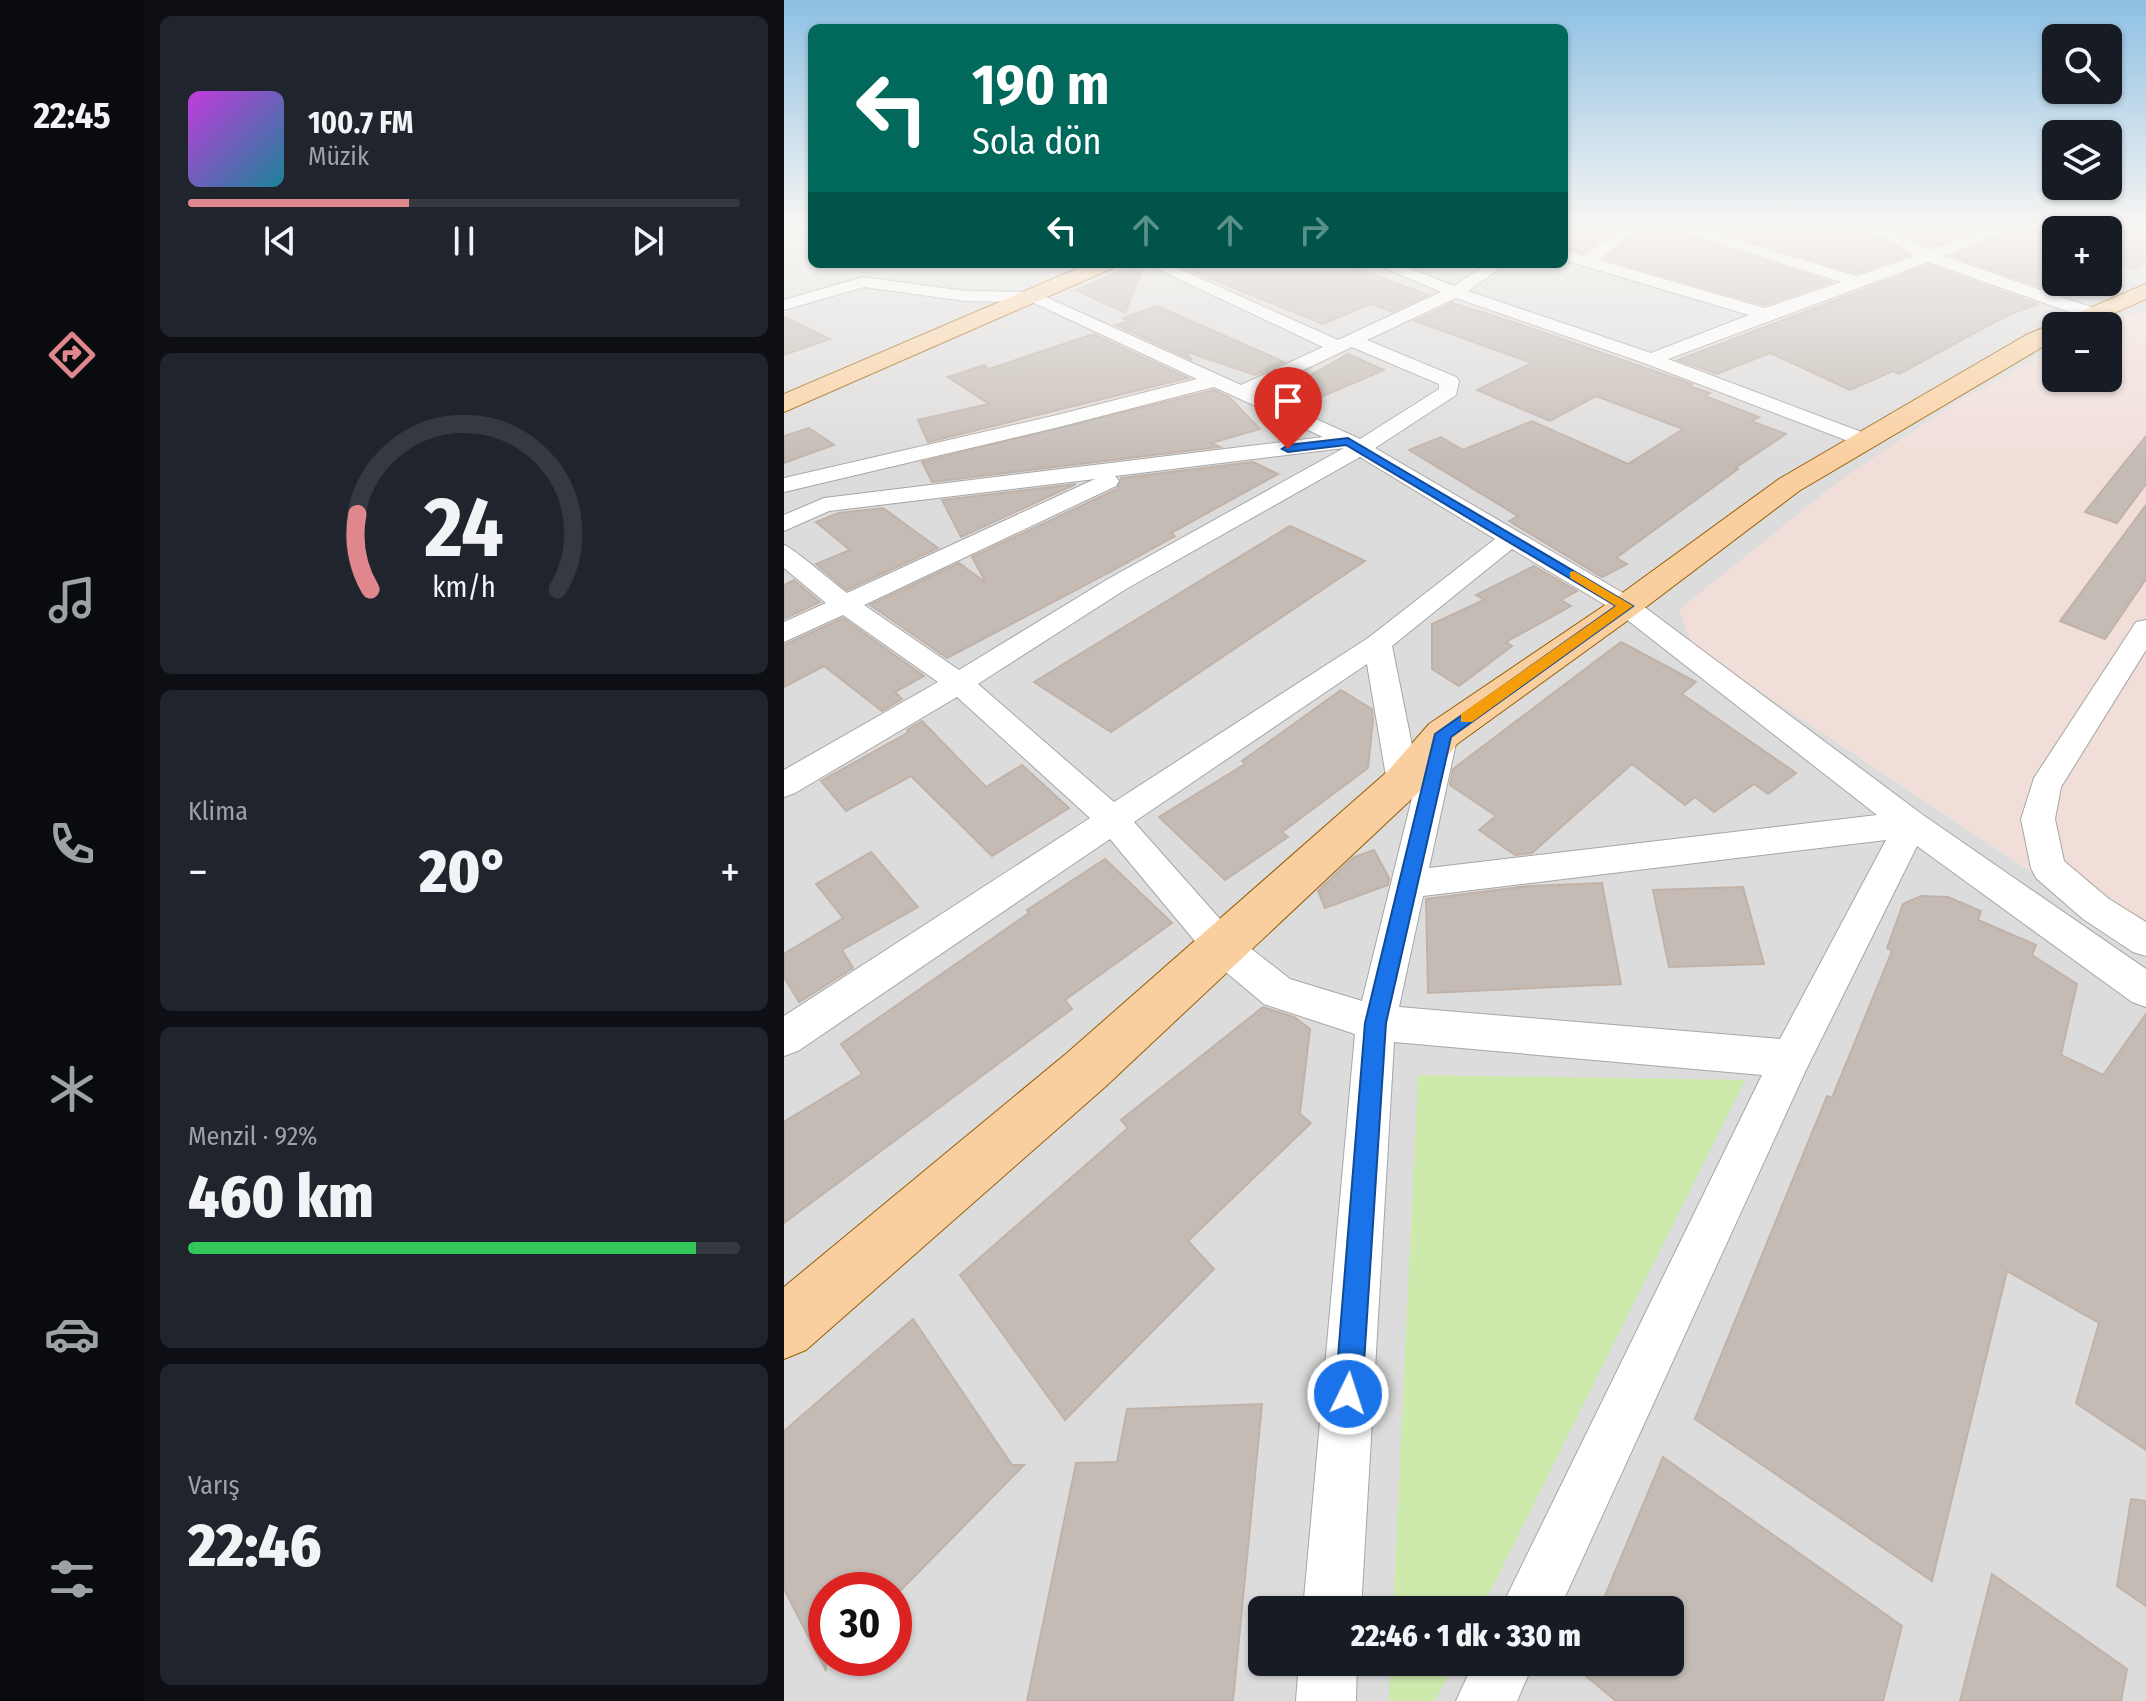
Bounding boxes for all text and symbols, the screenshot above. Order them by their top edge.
map controls [2042,24,2122,392]
button: search [2042,24,2122,104]
text: 190 m [972,52,1110,119]
icon: left [840,56,944,160]
text: 22:45 [33,94,111,138]
text: 100.7 FM [308,105,413,141]
text: Sola dön [972,120,1101,164]
button: layers [2042,120,2122,200]
text: Müzik [308,141,369,172]
icon: left [1040,208,1084,252]
icon: ahead [1124,208,1168,252]
icon: ahead [1208,208,1252,252]
icon: right [1292,208,1336,252]
button: + [2042,216,2122,296]
icon: previous [258,219,302,263]
icon: pause [442,219,486,263]
icon: next [626,219,670,263]
button: − [2042,312,2122,392]
icon: directions [44,327,100,383]
pin [1254,367,1322,449]
icon: arrive [1266,379,1310,423]
text: 24 [423,477,504,577]
text: km/h [432,570,496,605]
icon: music [44,572,100,628]
text: Klima [188,796,248,827]
icon: phone [44,816,100,872]
text: 20° [419,836,509,908]
text: − [188,846,208,899]
text: + [720,846,740,899]
icon: climate [44,1061,100,1117]
text: Menzil · 92% [188,1121,318,1152]
text: 460 km [188,1161,374,1233]
icon: car [44,1306,100,1362]
position arrow [1306,1352,1390,1436]
text: Varış [188,1470,240,1501]
text: 22:46 [188,1510,321,1582]
icon: filters [44,1551,100,1607]
speed limit sign: 30 [808,1572,912,1676]
text: 22:46 · 1 dk · 330 m [1351,1618,1581,1654]

